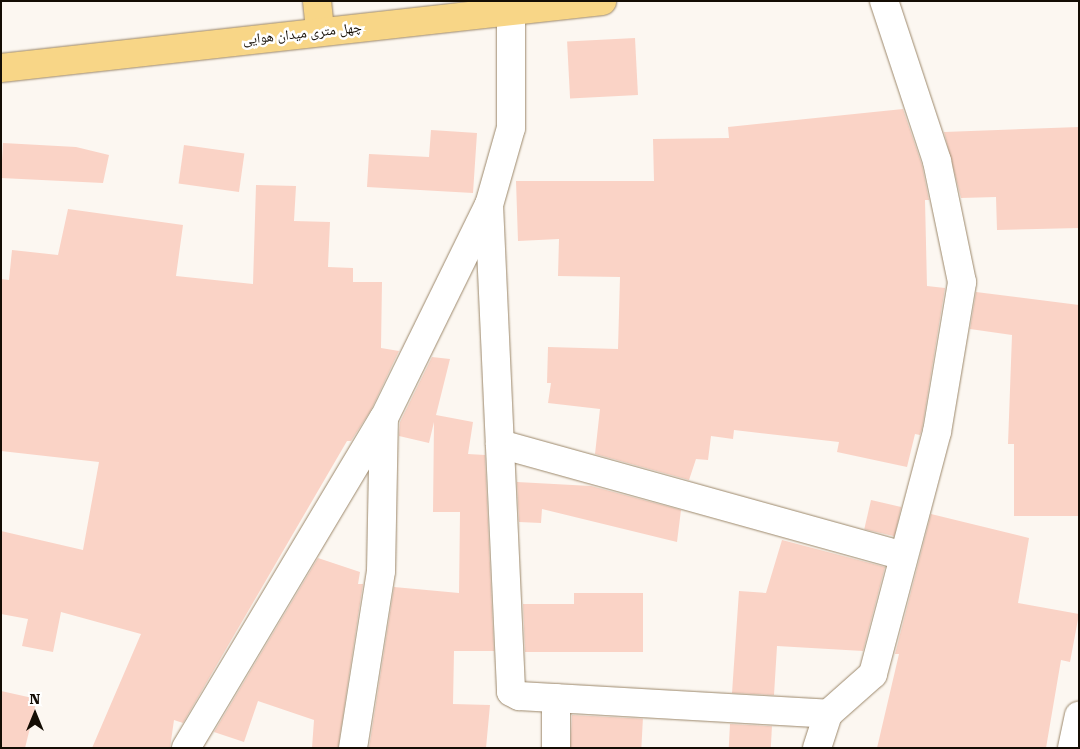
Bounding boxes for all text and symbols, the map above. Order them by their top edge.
street label: چهل متری میدان هوایی [242,18,362,48]
north arrow [10,689,60,739]
text: N [30,691,40,707]

